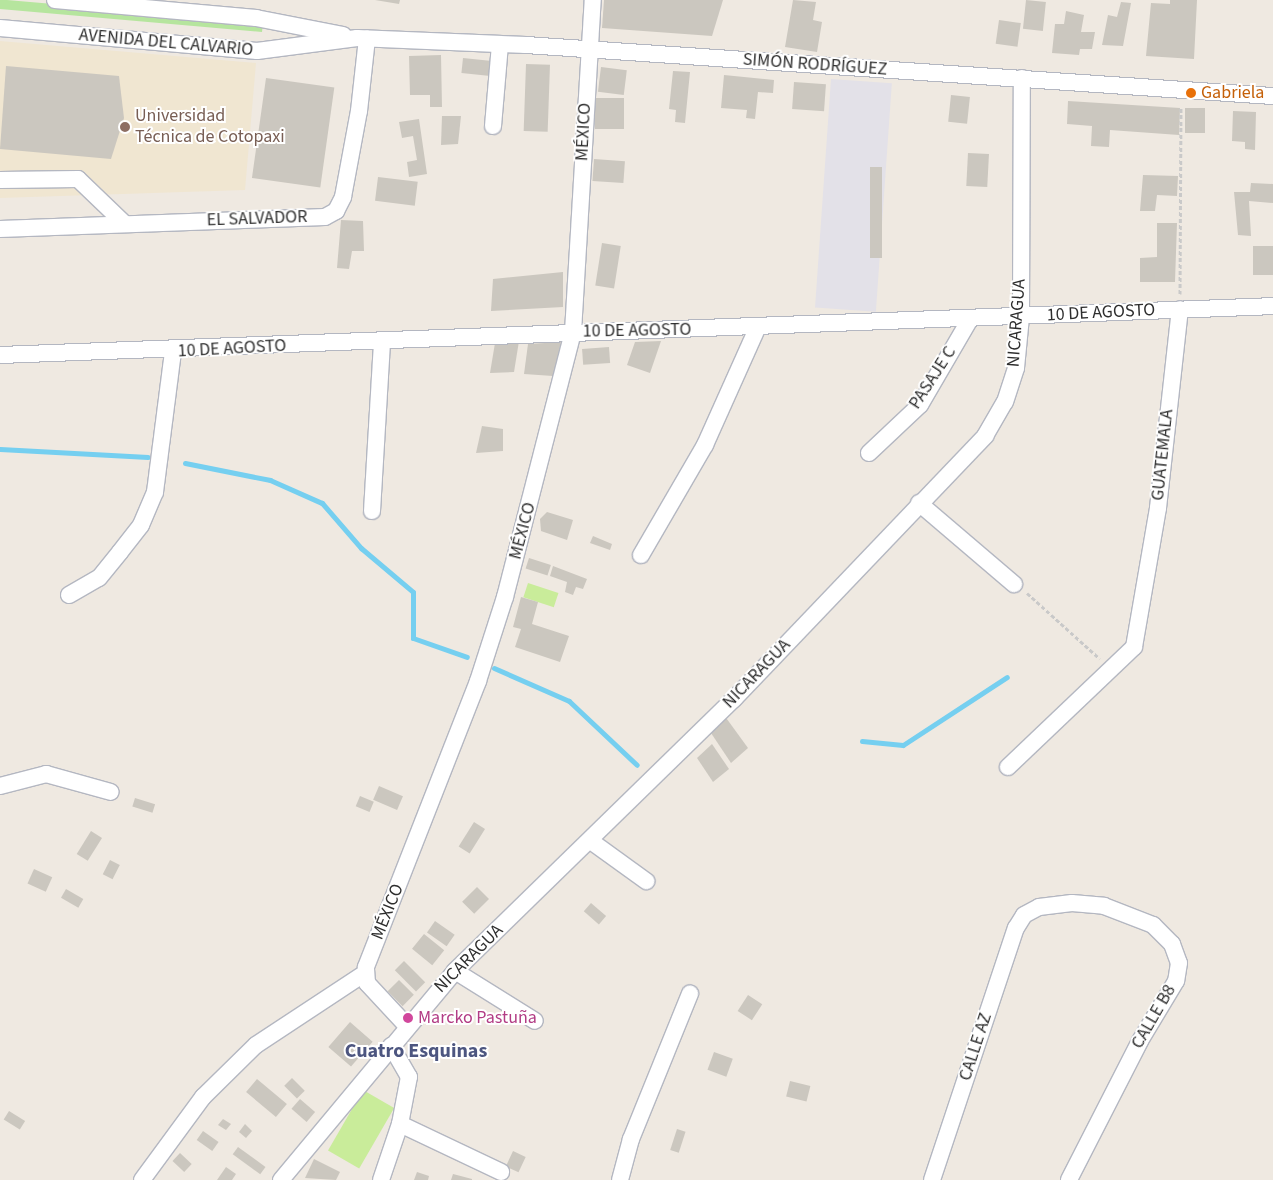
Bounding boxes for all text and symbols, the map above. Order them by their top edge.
street label: AVENIDA DEL CALVARIO [78,25,254,61]
street label: SIMÓN RODRÍGUEZ [742,49,888,81]
place label: Gabriela [1201,82,1264,104]
marker: Gabriela [1185,87,1197,99]
street label: MÉXICO [572,102,596,162]
place label: Universidad Técnica de Cotopaxi [135,106,285,148]
marker: Universidad Técnica de Cotopaxi [119,121,131,133]
street label: EL SALVADOR [206,206,308,232]
street label: NICARAGUA [1003,278,1031,368]
street label: 10 DE AGOSTO [1046,299,1156,327]
street label: 10 DE AGOSTO [582,319,692,343]
street label: 10 DE AGOSTO [177,335,287,363]
street label: PASAJE C [905,343,961,413]
street label: GUATEMALA [1147,408,1179,502]
street label: MÉXICO [505,500,541,562]
street label: NICARAGUA [719,635,795,713]
street label: MÉXICO [367,881,409,943]
street label: NICARAGUA [430,920,508,998]
street label: CALLE B8 [1127,981,1181,1053]
place label: Marcko Pastuña [418,1007,537,1029]
street label: CALLE AZ [955,1010,997,1084]
marker: Marcko Pastuña [402,1012,414,1024]
district label: Cuatro Esquinas [345,1039,487,1063]

